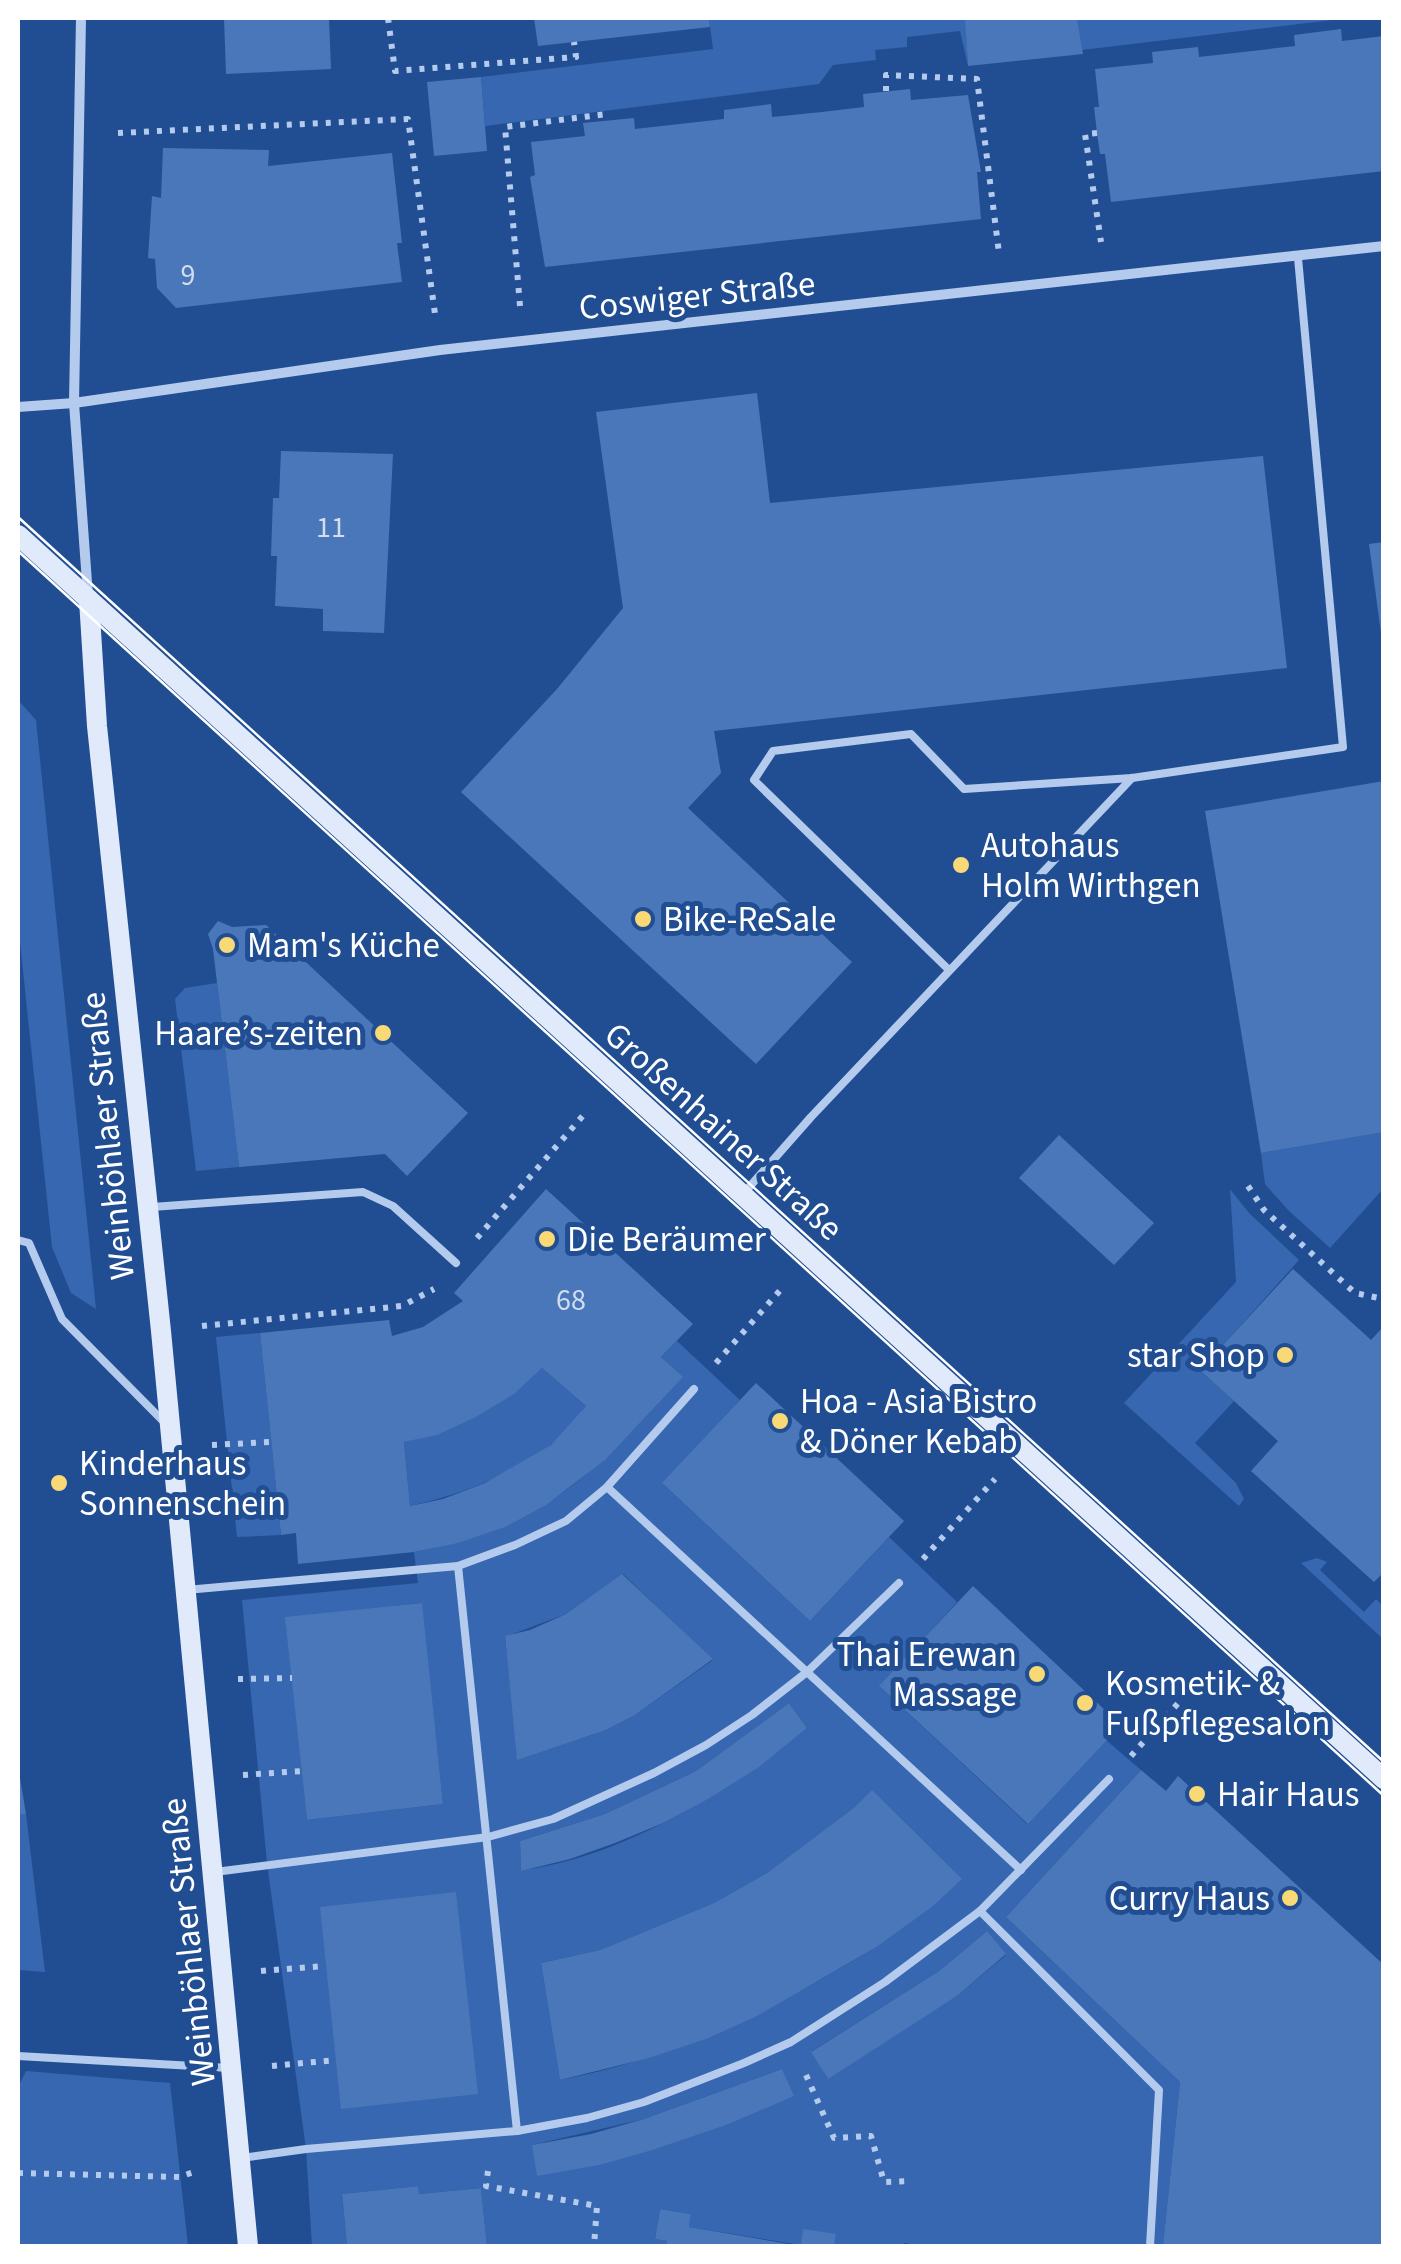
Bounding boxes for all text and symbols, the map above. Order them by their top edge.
house number: 9 [181,254,195,297]
street label: Coswiger Straße [577,259,818,333]
house number: 11 [316,506,346,549]
place label: Autohaus Holm Wirthgen [981,821,1201,911]
marker: Autohaus Holm Wirthgen [950,854,972,876]
place label: Bike-ReSale [663,895,836,945]
marker: Bike-ReSale [632,908,654,930]
place label: Mam's Küche [247,921,440,971]
marker: Mam's Küche [216,934,238,956]
street label: Weinböhlaer Straße [68,989,148,1282]
place label: Haare’s-zeiten [154,1009,363,1059]
street label: Großenhainer Straße [593,1011,854,1253]
marker: Haare’s-zeiten [372,1022,394,1044]
place label: Die Beräumer [567,1215,767,1265]
marker: Die Beräumer [536,1228,558,1250]
house number: 68 [556,1279,586,1322]
place label: star Shop [1127,1331,1265,1381]
marker: star Shop [1274,1344,1296,1366]
place label: Hoa - Asia Bistro & Döner Kebab [800,1377,1037,1467]
marker: Hoa - Asia Bistro & Döner Kebab [769,1410,791,1432]
place label: Kinderhaus Sonnenschein [79,1439,286,1529]
marker: Kinderhaus Sonnenschein [48,1472,70,1494]
place label: Thai Erewan Massage [837,1630,1017,1720]
place label: Kosmetik- & Fußpflegesalon [1105,1659,1330,1749]
marker: Thai Erewan Massage [1026,1663,1048,1685]
marker: Kosmetik- & Fußpflegesalon [1074,1692,1096,1714]
place label: Hair Haus [1217,1770,1359,1820]
marker: Hair Haus [1186,1783,1208,1805]
street label: Weinböhlaer Straße [149,1795,229,2088]
place label: Curry Haus [1109,1874,1270,1924]
marker: Curry Haus [1279,1887,1301,1909]

